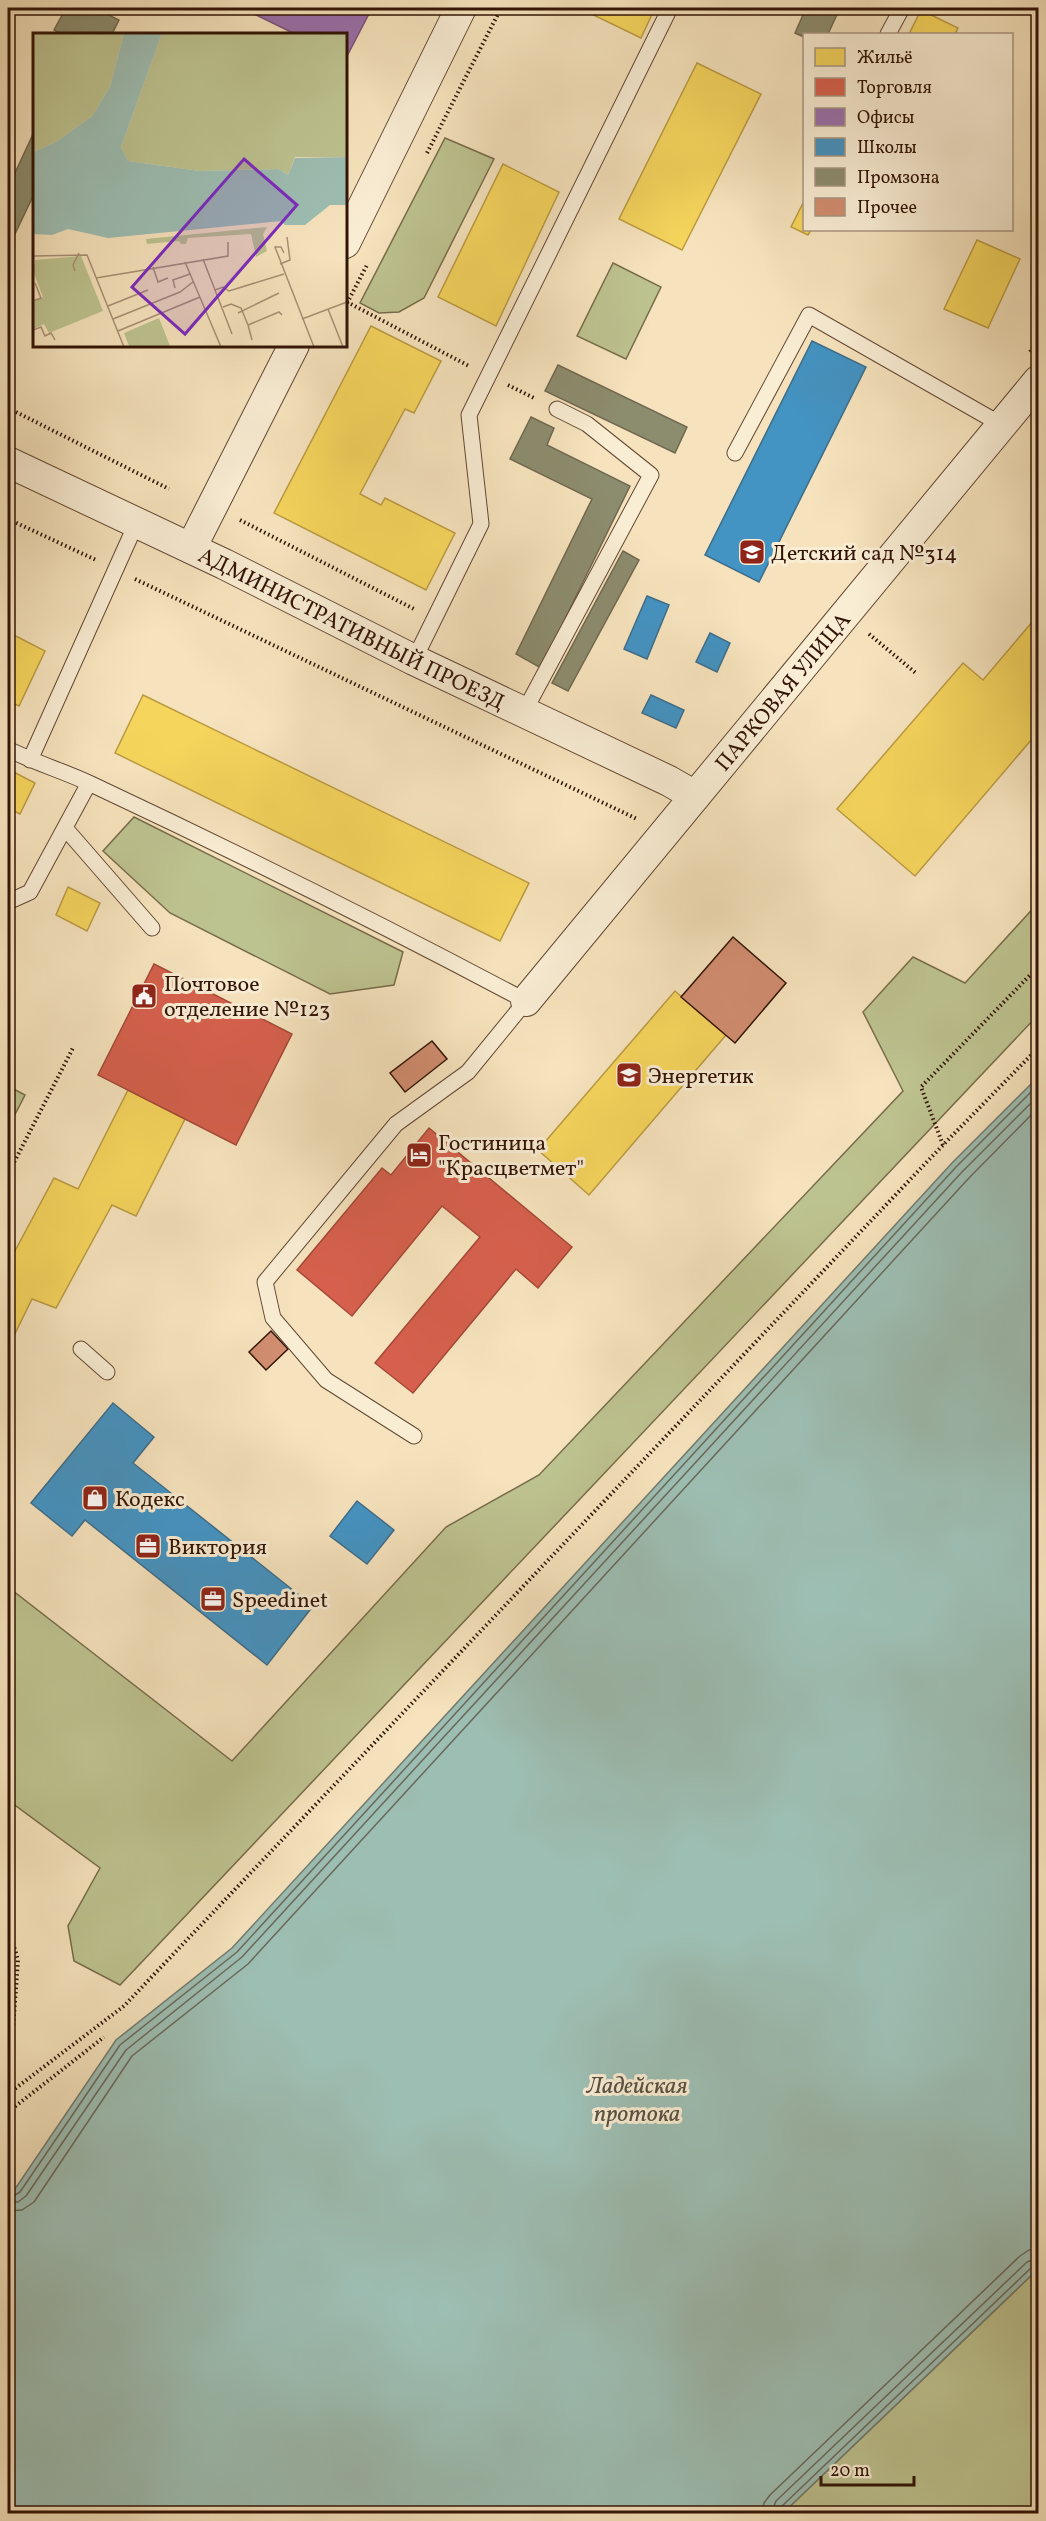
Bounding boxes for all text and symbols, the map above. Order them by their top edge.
inset map [33,33,346,346]
legend [803,33,1013,231]
text: Жильё [857,46,913,71]
text: Торговля [857,76,932,101]
text: Офисы [857,106,915,131]
text: Школы [857,136,917,161]
text: Промзона [857,166,940,191]
text: Прочее [857,196,917,221]
school or university icon: Детский сад №314 [737,537,767,567]
place label: Детский сад №314 [771,539,957,570]
street label: АДМИНИСТРАТИВНЫЙ ПРОЕЗД [192,541,510,719]
street label: ПАРКОВАЯ УЛИЦА [709,606,859,779]
place label: Почтовое отделение №123 [164,970,330,1026]
public building icon: Почтовое отделение №123 [129,981,159,1011]
school or university icon: Энергетик [614,1060,644,1090]
place label: Энергетик [648,1062,754,1093]
place label: Гостиница "Красцветмет" [438,1129,584,1185]
hotel icon: Гостиница "Красцветмет" [404,1140,434,1170]
shop icon: Кодекс [80,1483,110,1513]
place label: Кодекс [115,1485,185,1516]
office icon: Виктория [133,1531,163,1561]
place label: Виктория [168,1533,267,1564]
office icon: Speedinet [198,1584,228,1614]
place label: Speedinet [232,1586,328,1617]
water label: Ладейская протока [586,2070,687,2132]
scale bar [821,2449,914,2487]
text: 20 m [830,2459,870,2484]

